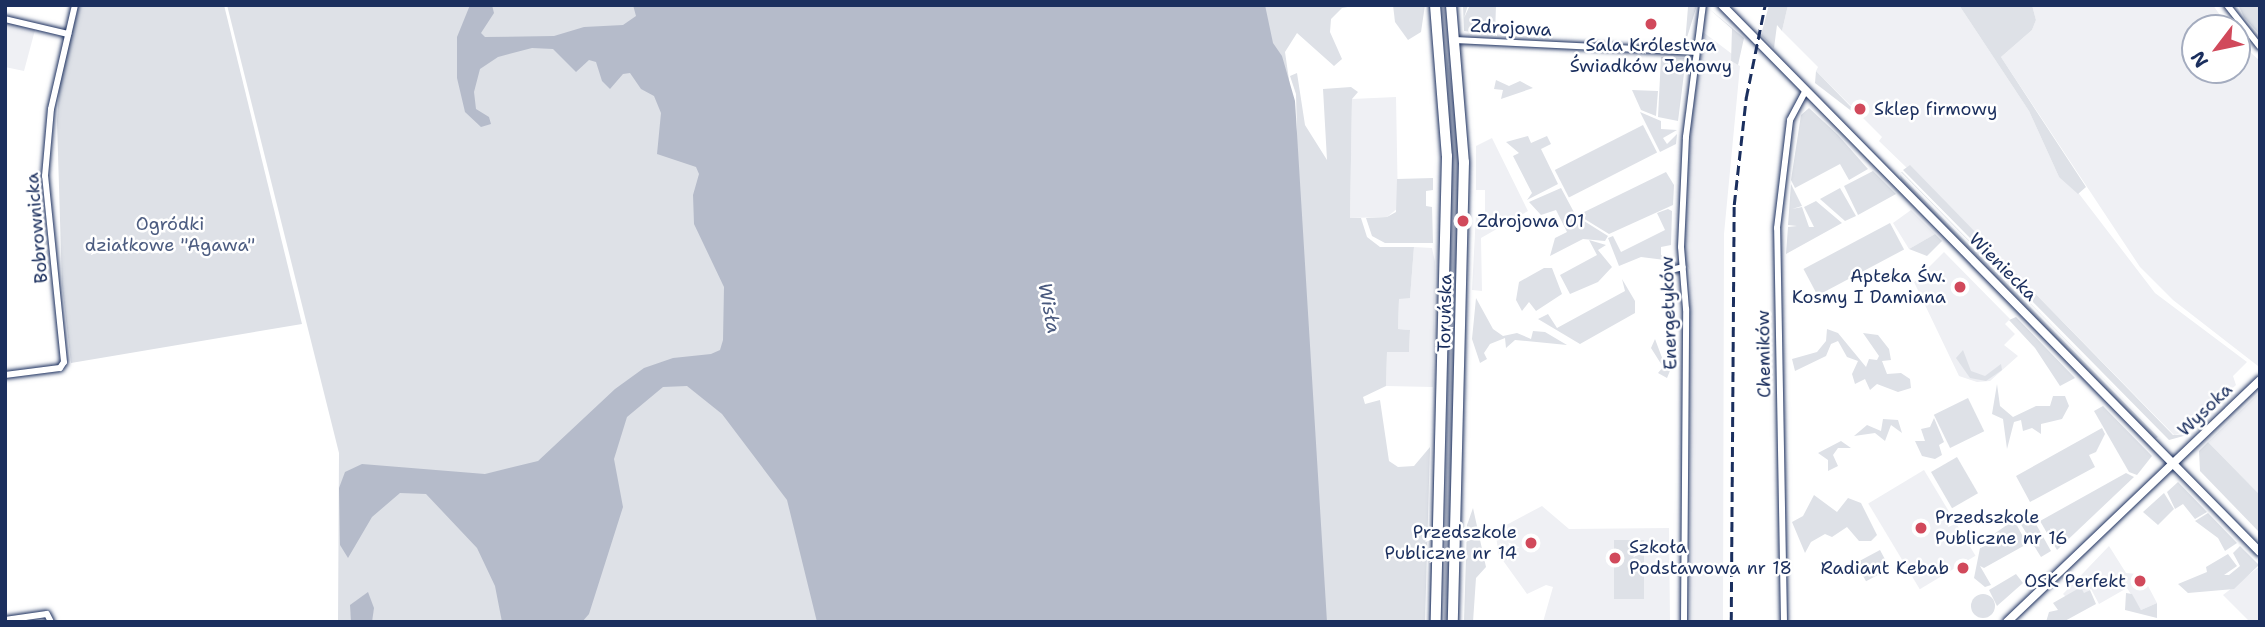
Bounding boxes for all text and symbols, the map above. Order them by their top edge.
north arrow [2181,14,2251,84]
street label: Zdrojowa [1470,15,1552,41]
marker: Sala Królestwa Świadków Jehowy [1643,16,1659,32]
place label: Sala Królestwa Świadków Jehowy [1570,35,1732,78]
text: N [2185,46,2214,72]
place label: Sklep firmowy [1874,98,1997,120]
marker: Sklep firmowy [1852,101,1868,117]
street label: Bobrownicka [21,172,53,284]
place label: Zdrojowa 01 [1477,210,1584,232]
marker: Zdrojowa 01 [1455,213,1471,229]
park label: Ogródki działkowe "Agawa" [85,214,255,256]
street label: Wieniecka [1964,228,2042,306]
street label: Energetyków [1656,256,1682,370]
place label: Apteka Św. Kosmy I Damiana [1792,266,1946,308]
street label: Toruńska [1434,274,1456,352]
marker: Apteka Św. Kosmy I Damiana [1952,279,1968,295]
water label: Wisła [1033,281,1065,335]
street label: Chemików [1752,310,1776,398]
street label: Wysoka [2173,379,2237,441]
place label: Przedszkole Publiczne nr 16 [1935,507,2068,550]
marker: Przedszkole Publiczne nr 16 [1913,520,1929,536]
place label: Przedszkole Publiczne nr 14 [1385,522,1517,564]
marker: Przedszkole Publiczne nr 14 [1523,535,1539,551]
place label: Szkoła Podstawowa nr 18 [1629,537,1792,580]
marker: Szkoła Podstawowa nr 18 [1607,550,1623,566]
place label: Radiant Kebab [1820,557,1949,579]
marker: Radiant Kebab [1955,560,1971,576]
place label: OSK Perfekt [2024,570,2126,592]
marker: OSK Perfekt [2132,573,2148,589]

